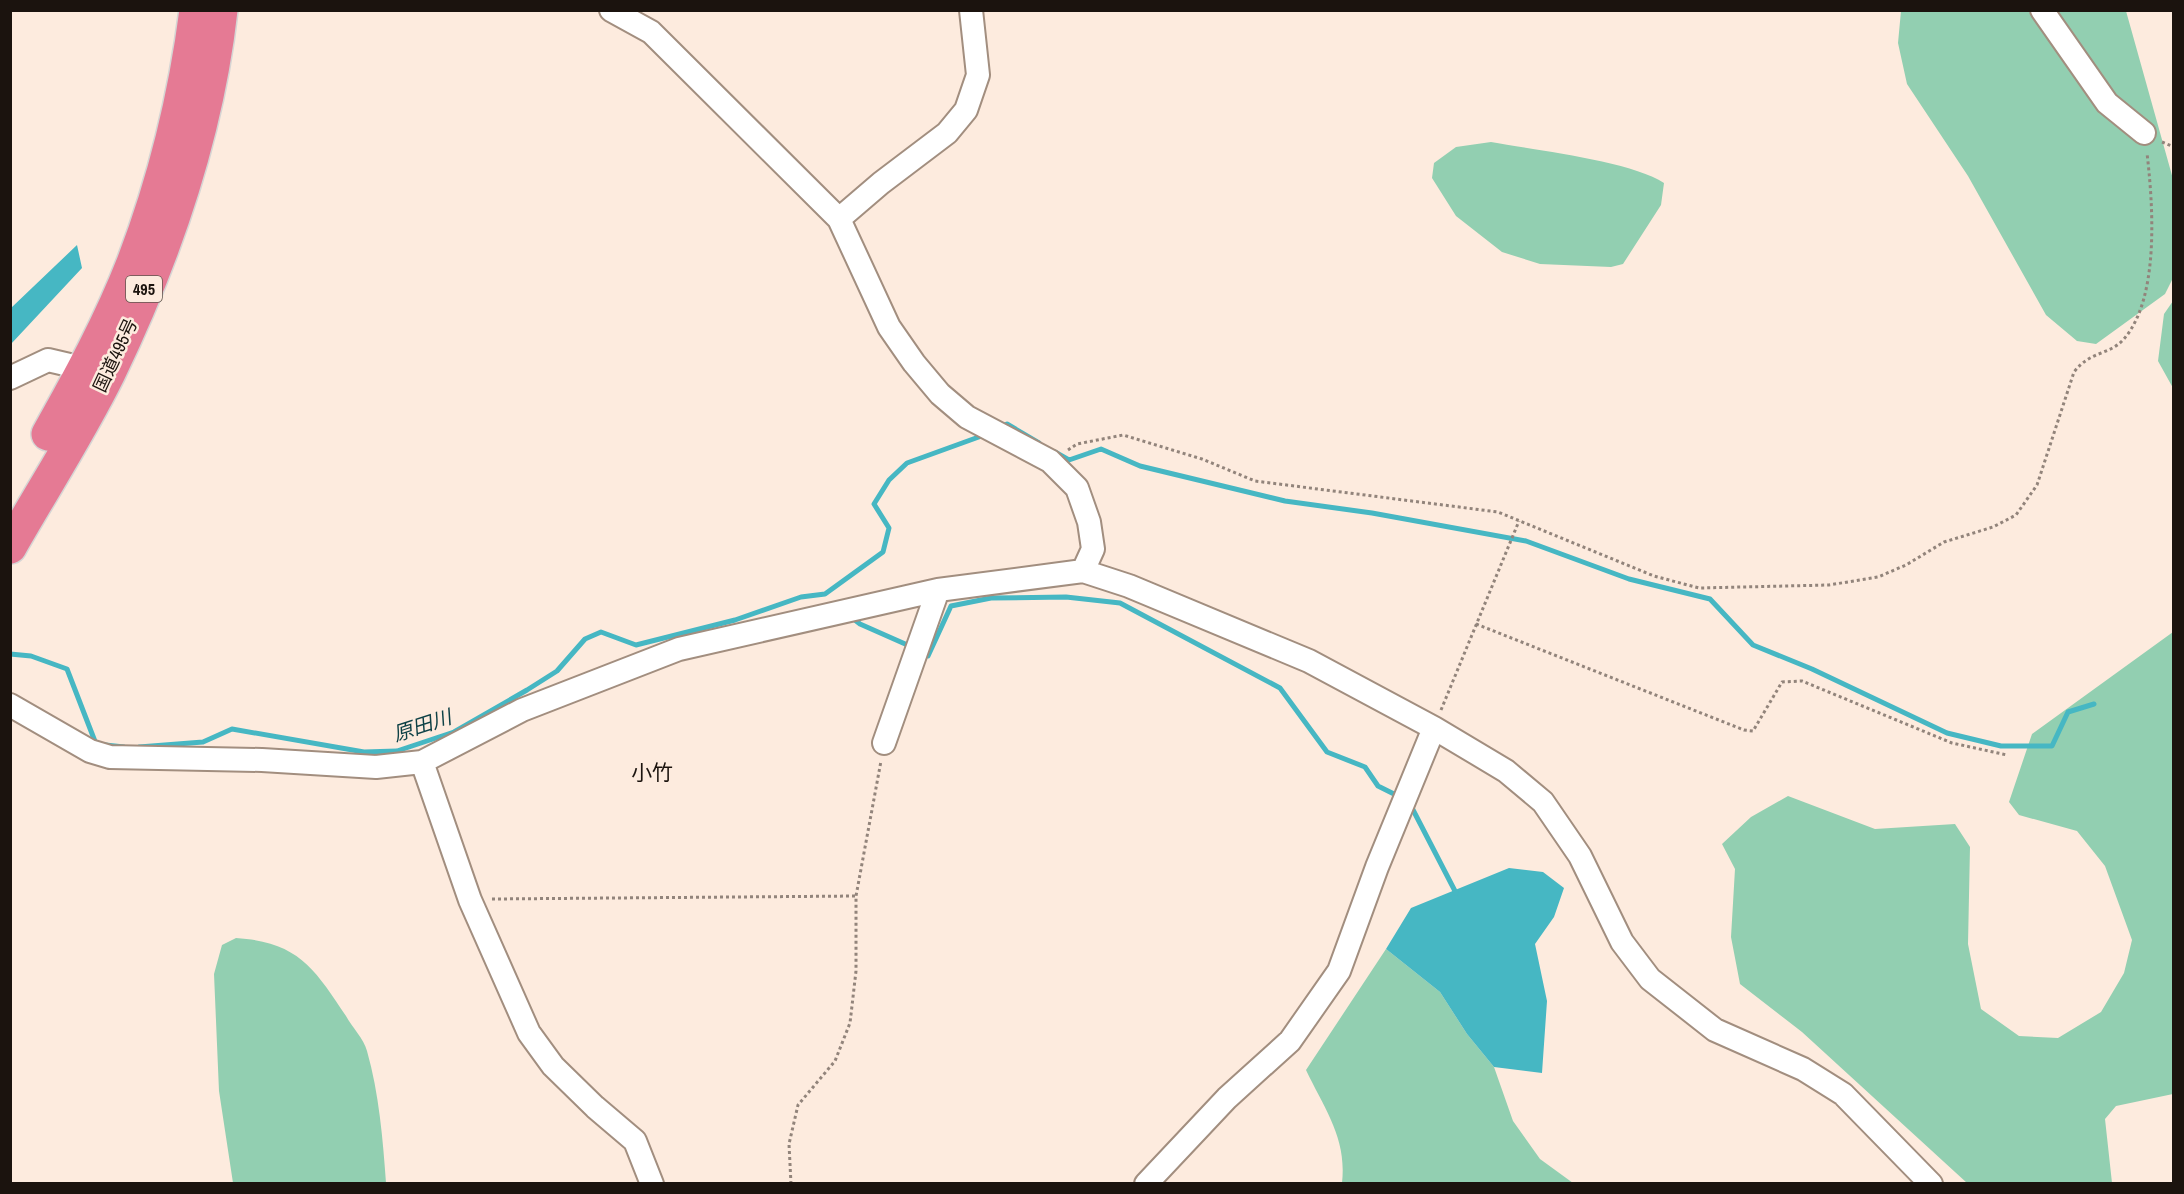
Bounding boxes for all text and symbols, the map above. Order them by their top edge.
road number: 495 [126,276,162,302]
street label: 国道495号 [87,314,143,396]
water label: 原田川 [389,702,457,747]
district label: 小竹 [631,758,673,787]

